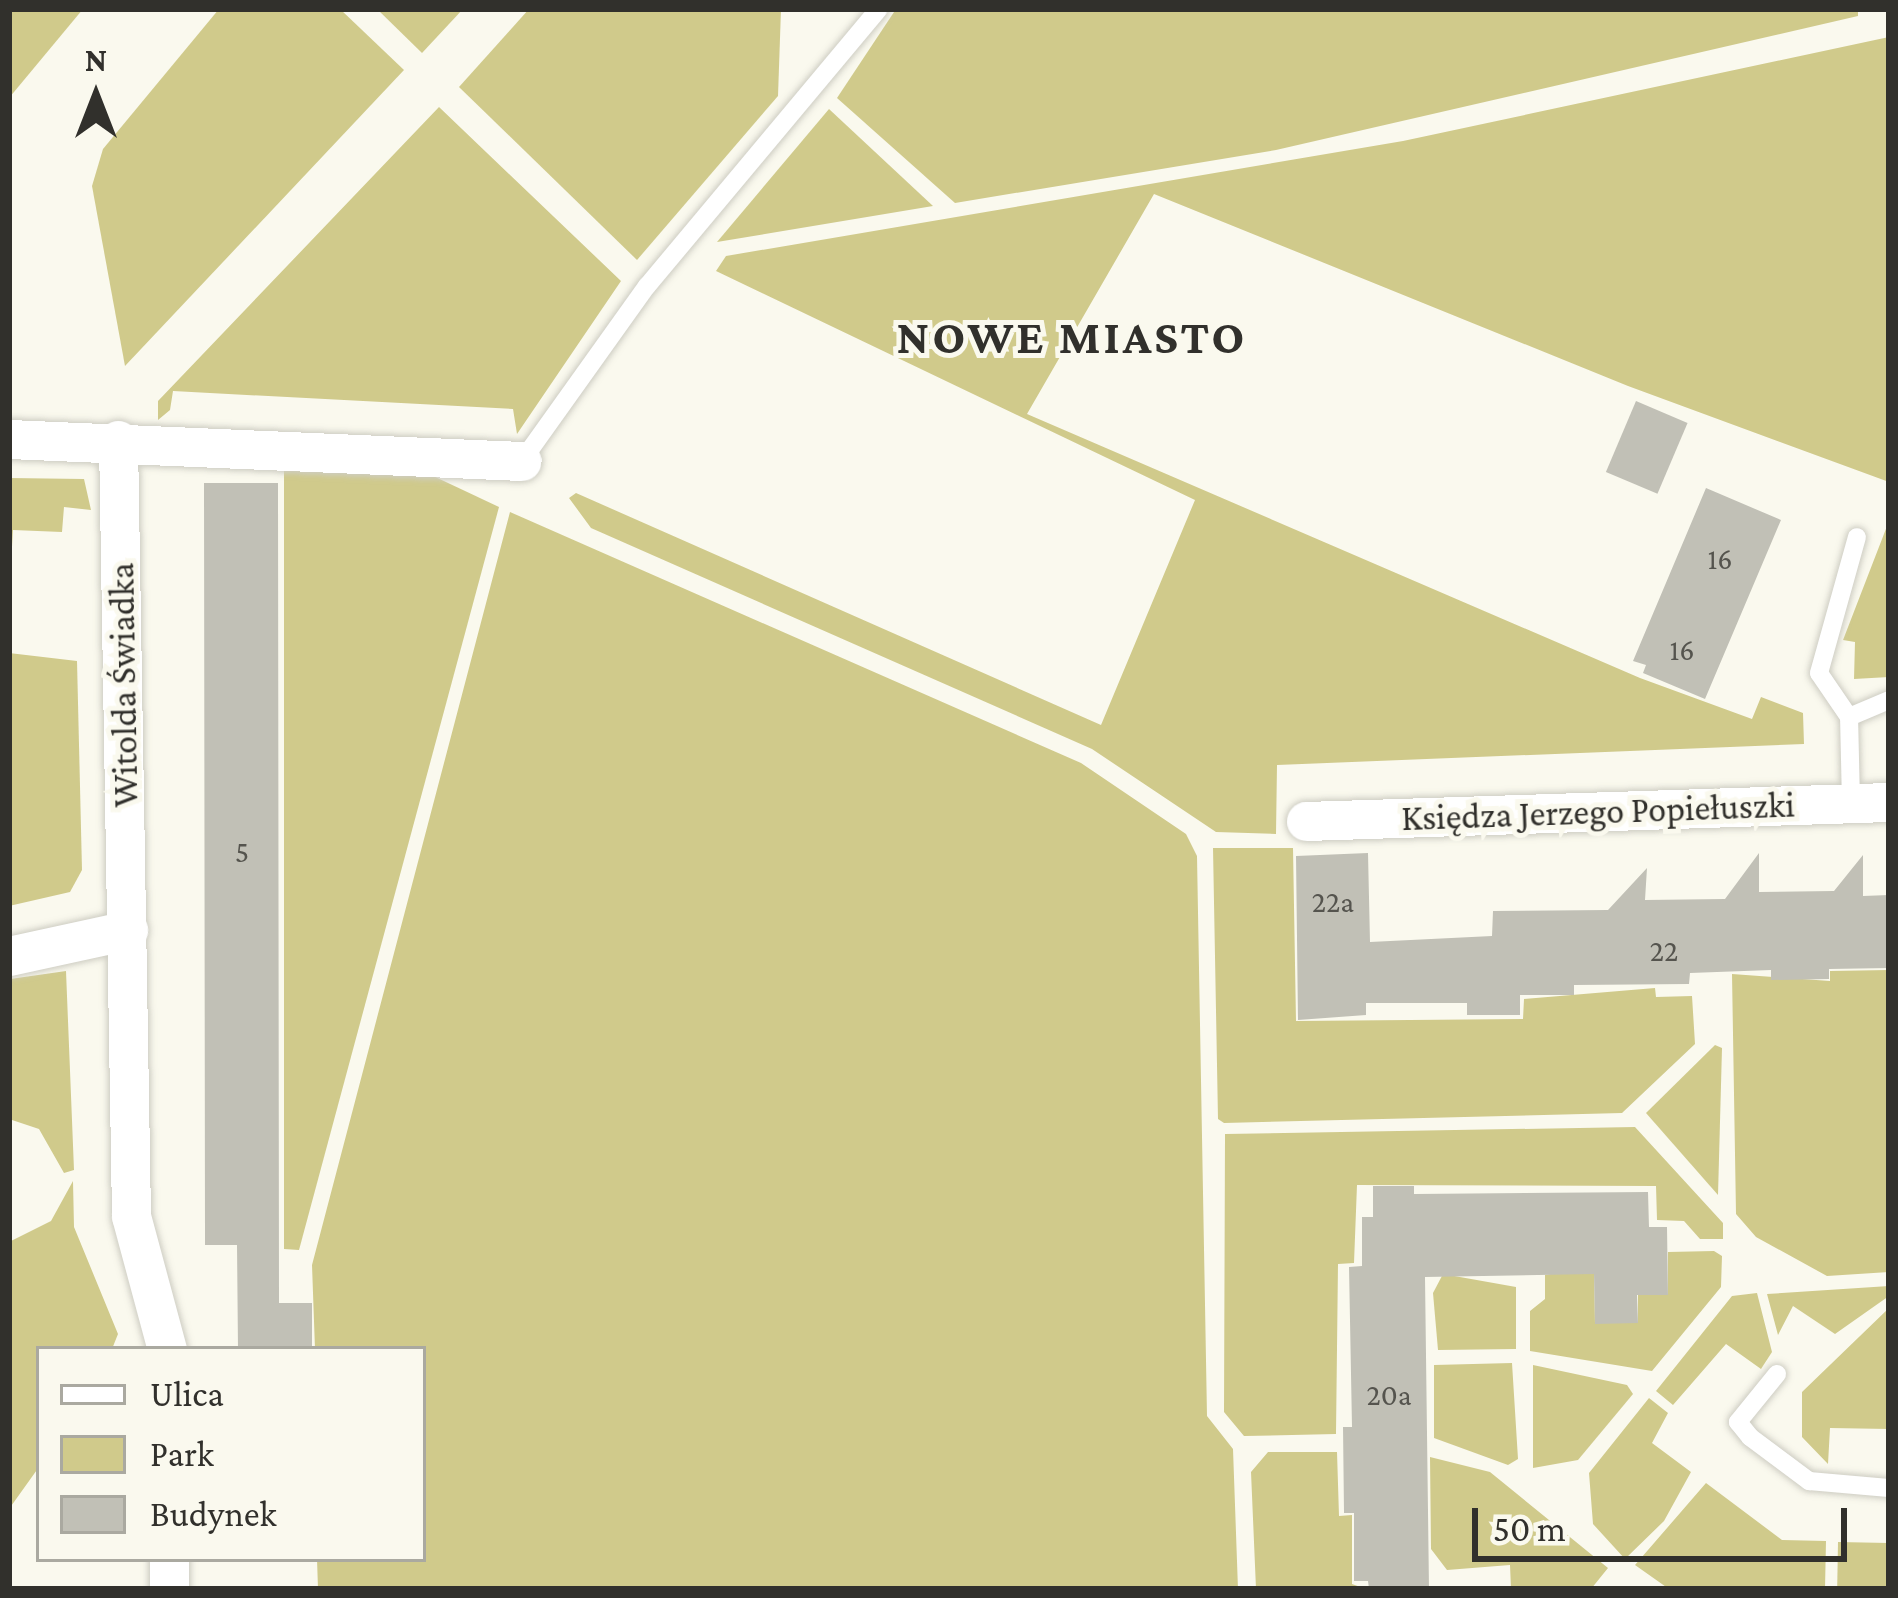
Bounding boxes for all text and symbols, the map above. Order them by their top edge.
north arrow [36,36,156,156]
text: N [85,41,107,78]
district label: NOWE MIASTO [897,308,1247,366]
house number: 16 [1707,541,1733,577]
street label: Witolda Świadka [100,562,148,808]
house number: 16 [1669,632,1695,668]
street label: Księdza Jerzego Popiełuszki [1401,784,1795,840]
house number: 5 [235,834,249,870]
house number: 22a [1312,884,1354,920]
house number: 22 [1650,933,1678,969]
legend [36,1346,426,1562]
text: Ulica [150,1374,224,1414]
house number: 20a [1366,1377,1412,1413]
text: Park [150,1434,214,1474]
scale bar [1478,1484,1853,1558]
text: Budynek [150,1494,277,1534]
text: 50 m [1493,1509,1566,1549]

